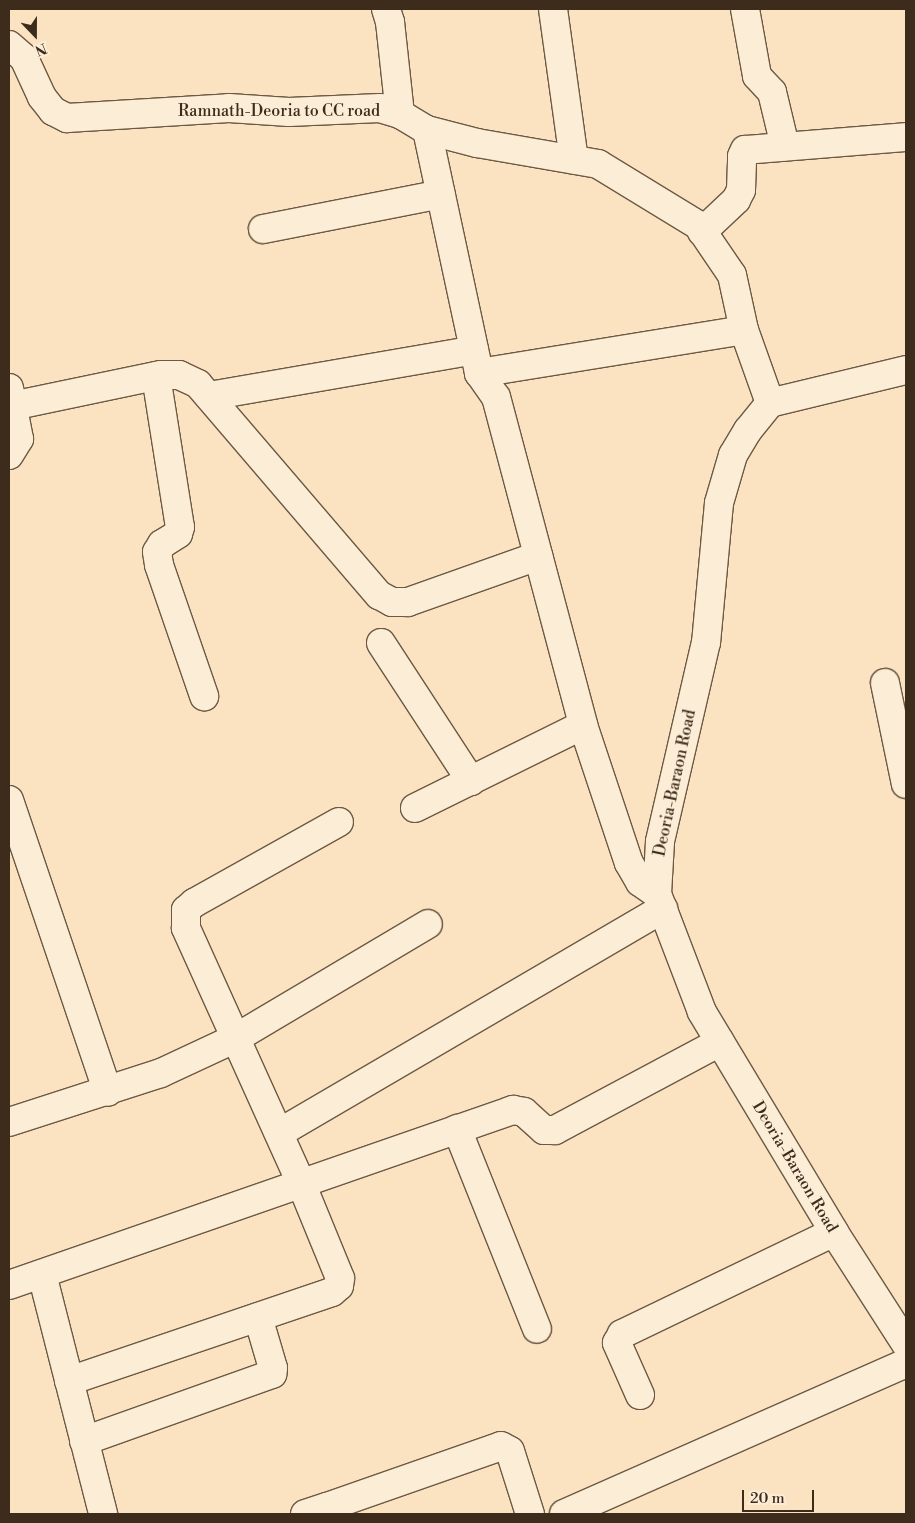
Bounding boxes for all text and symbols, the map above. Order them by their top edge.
north arrow [10,10,60,60]
text: N [32,38,49,59]
street label: Ramnath-Deoria to CC road [178,101,380,121]
street label: Deoria-Baraon Road [650,708,700,858]
street label: Deoria-Baraon Road [748,1098,842,1236]
scale bar [745,1480,818,1512]
text: 20 m [750,1489,785,1508]

